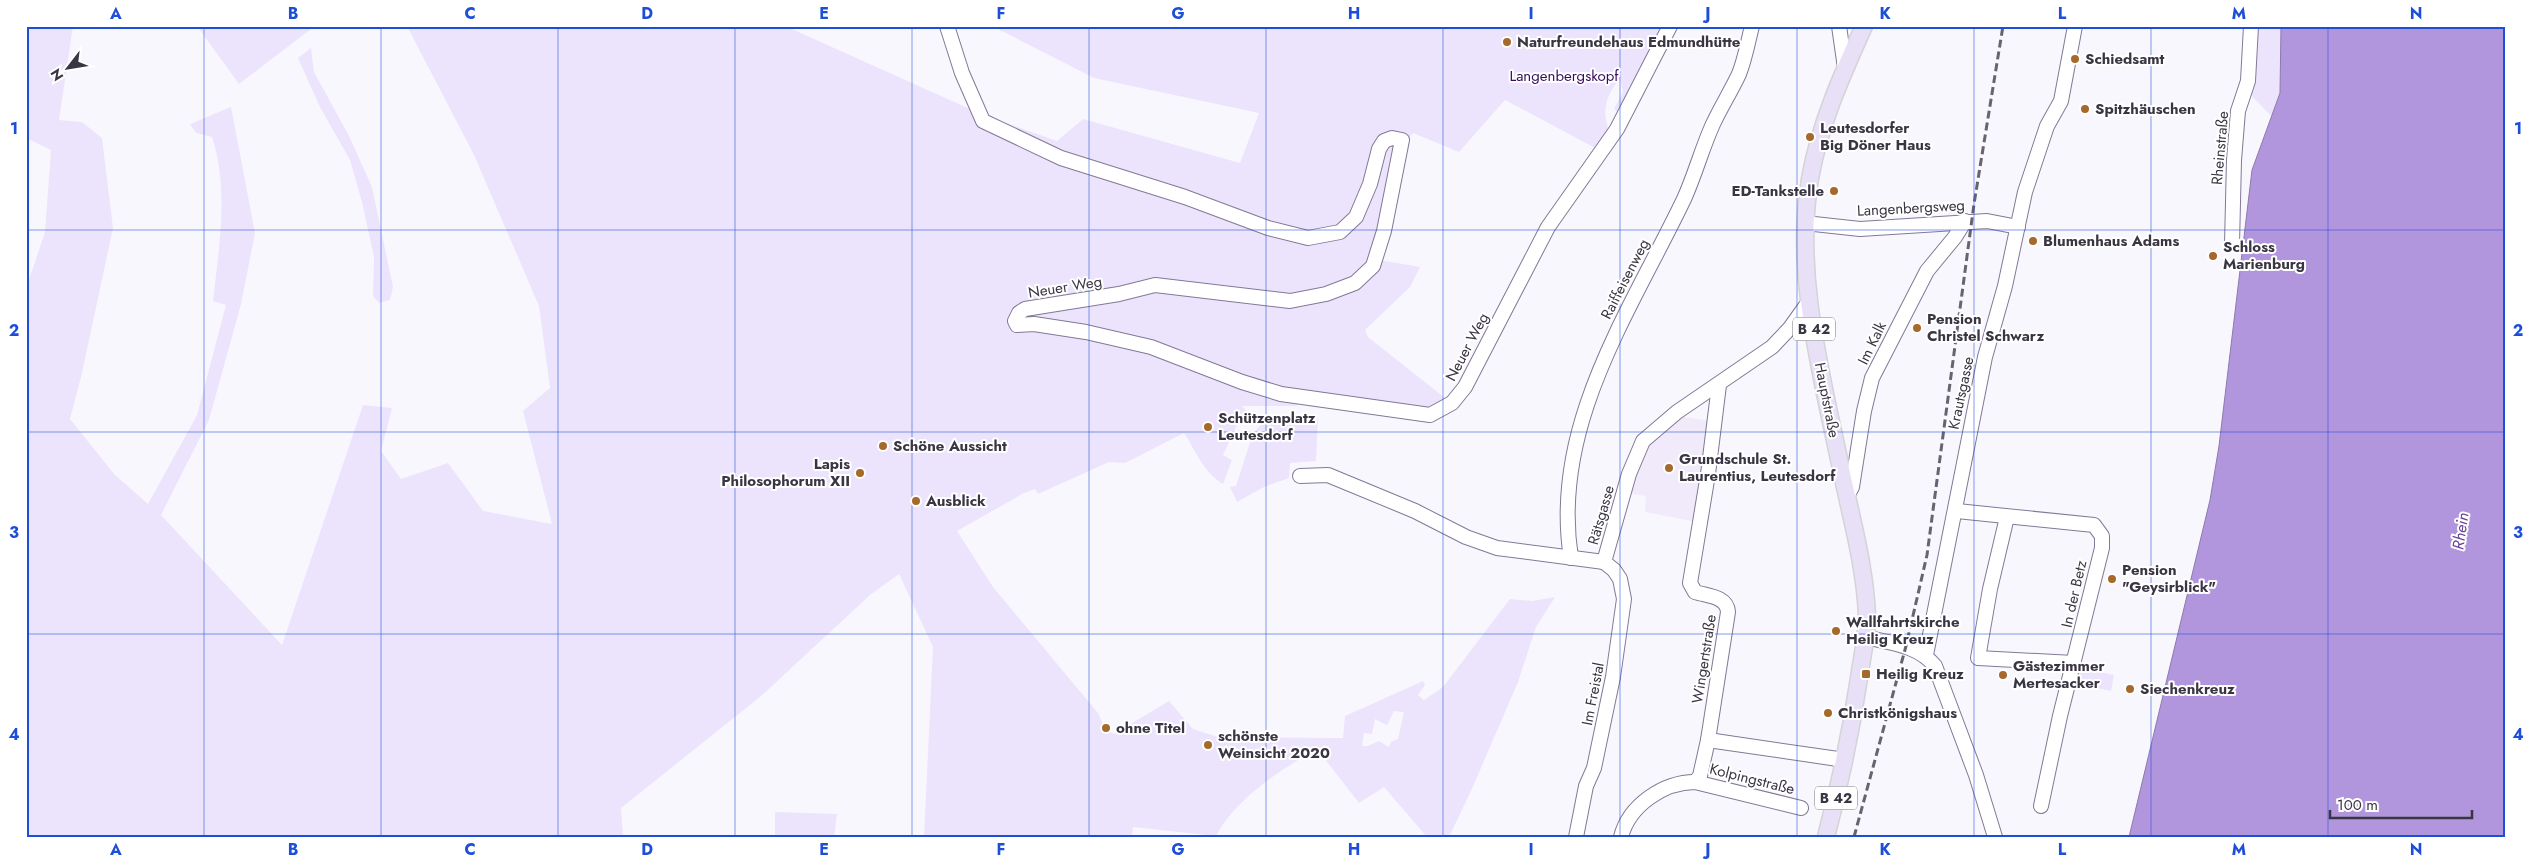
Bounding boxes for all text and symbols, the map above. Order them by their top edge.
text: A [109,2,122,25]
text: B [288,2,298,25]
text: C [464,2,476,25]
text: D [641,2,653,25]
text: E [819,2,829,25]
text: F [997,2,1005,25]
text: G [1171,2,1185,25]
text: H [1348,2,1360,25]
text: I [1528,2,1534,25]
text: J [1702,2,1711,25]
text: K [1879,2,1891,25]
text: L [2058,2,2067,25]
text: M [2232,2,2246,25]
text: N [2410,2,2422,25]
place label: Naturfreundehaus Edmundhütte [1517,31,1741,53]
marker: Naturfreundehaus Edmundhütte [1501,36,1513,48]
north arrow [42,42,92,92]
place label: Schiedsamt [2085,48,2165,70]
marker: Schiedsamt [2069,53,2081,65]
text: N [45,65,68,85]
park label: Langenbergskopf [1509,65,1619,87]
place label: Spitzhäuschen [2095,98,2196,120]
marker: Spitzhäuschen [2079,103,2091,115]
street label: Rheinstraße [2206,110,2234,186]
text: 1 [10,117,18,140]
place label: Leutesdorfer Big Döner Haus [1820,117,1931,156]
text: 1 [2514,117,2522,140]
marker: Leutesdorfer Big Döner Haus [1804,131,1816,143]
place label: ED-Tankstelle [1731,180,1824,202]
marker: ED-Tankstelle [1828,185,1840,197]
street label: Langenbergsweg [1857,194,1965,222]
place label: Blumenhaus Adams [2043,230,2179,252]
street label: Raiffeisenweg [1595,235,1655,323]
marker: Blumenhaus Adams [2027,235,2039,247]
place label: Schloss Marienburg [2223,236,2305,275]
marker: Schloss Marienburg [2207,250,2219,262]
street label: Neuer Weg [1026,270,1104,304]
place label: Pension Christel Schwarz [1927,308,2044,347]
street label: Neuer Weg [1440,309,1494,385]
street label: Im Kalk [1852,317,1892,368]
road number: B 42 [1793,318,1835,340]
text: 2 [9,319,19,342]
text: 2 [2513,319,2523,342]
marker: Pension Christel Schwarz [1911,322,1923,334]
street label: Krautsgasse [1943,354,1980,431]
street label: Hauptstraße [1809,361,1845,440]
place label: Schützenplatz Leutesdorf [1218,407,1316,446]
marker: Schützenplatz Leutesdorf [1202,421,1214,433]
place label: Schöne Aussicht [893,435,1007,457]
marker: Schöne Aussicht [877,440,889,452]
place label: Grundschule St. Laurentius, Leutesdorf [1679,448,1836,487]
place label: Lapis Philosophorum XII [721,453,850,492]
marker: Grundschule St. Laurentius, Leutesdorf [1663,462,1675,474]
marker: Lapis Philosophorum XII [854,467,866,479]
street label: Rätsgasse [1582,482,1620,547]
place label: Ausblick [925,490,986,512]
marker: Ausblick [910,495,922,507]
water label: Rhein [2447,511,2474,551]
text: 3 [9,521,19,544]
text: 3 [2513,521,2523,544]
street label: In der Betz [2056,558,2092,630]
place label: Pension "Geysirblick" [2122,559,2216,598]
marker: Pension "Geysirblick" [2106,573,2118,585]
place label: Wallfahrtskirche Heilig Kreuz [1846,611,1960,650]
street label: Wingertstraße [1686,613,1722,705]
marker: Wallfahrtskirche Heilig Kreuz [1830,625,1842,637]
place label: Gästezimmer Mertesacker [2013,655,2106,694]
street label: Im Freistal [1576,661,1610,727]
place label: Heilig Kreuz [1876,663,1964,685]
marker: Heilig Kreuz [1860,668,1872,680]
marker: Gästezimmer Mertesacker [1997,669,2009,681]
place label: Siechenkreuz [2140,678,2235,700]
marker: Siechenkreuz [2124,683,2136,695]
place label: Christkönigshaus [1838,702,1957,724]
marker: Christkönigshaus [1822,707,1834,719]
place label: ohne Titel [1116,717,1185,739]
marker: ohne Titel [1100,722,1112,734]
text: 4 [8,723,20,746]
text: 4 [2512,723,2524,746]
place label: schönste Weinsicht 2020 [1218,725,1330,764]
marker: schönste Weinsicht 2020 [1202,739,1214,751]
street label: Kolpingstraße [1707,758,1797,800]
road number: B 42 [1815,786,1857,810]
scale bar [2330,788,2472,820]
text: 100 m [2337,794,2378,816]
text: A [109,838,122,861]
text: B [288,838,298,861]
text: C [464,838,476,861]
text: D [641,838,653,861]
text: E [819,838,829,861]
text: F [997,838,1005,861]
text: G [1171,838,1185,861]
text: H [1348,838,1360,861]
text: I [1528,838,1534,861]
text: J [1702,838,1711,861]
text: K [1879,838,1891,861]
text: L [2058,838,2067,861]
text: M [2232,838,2246,861]
text: N [2410,838,2422,861]

